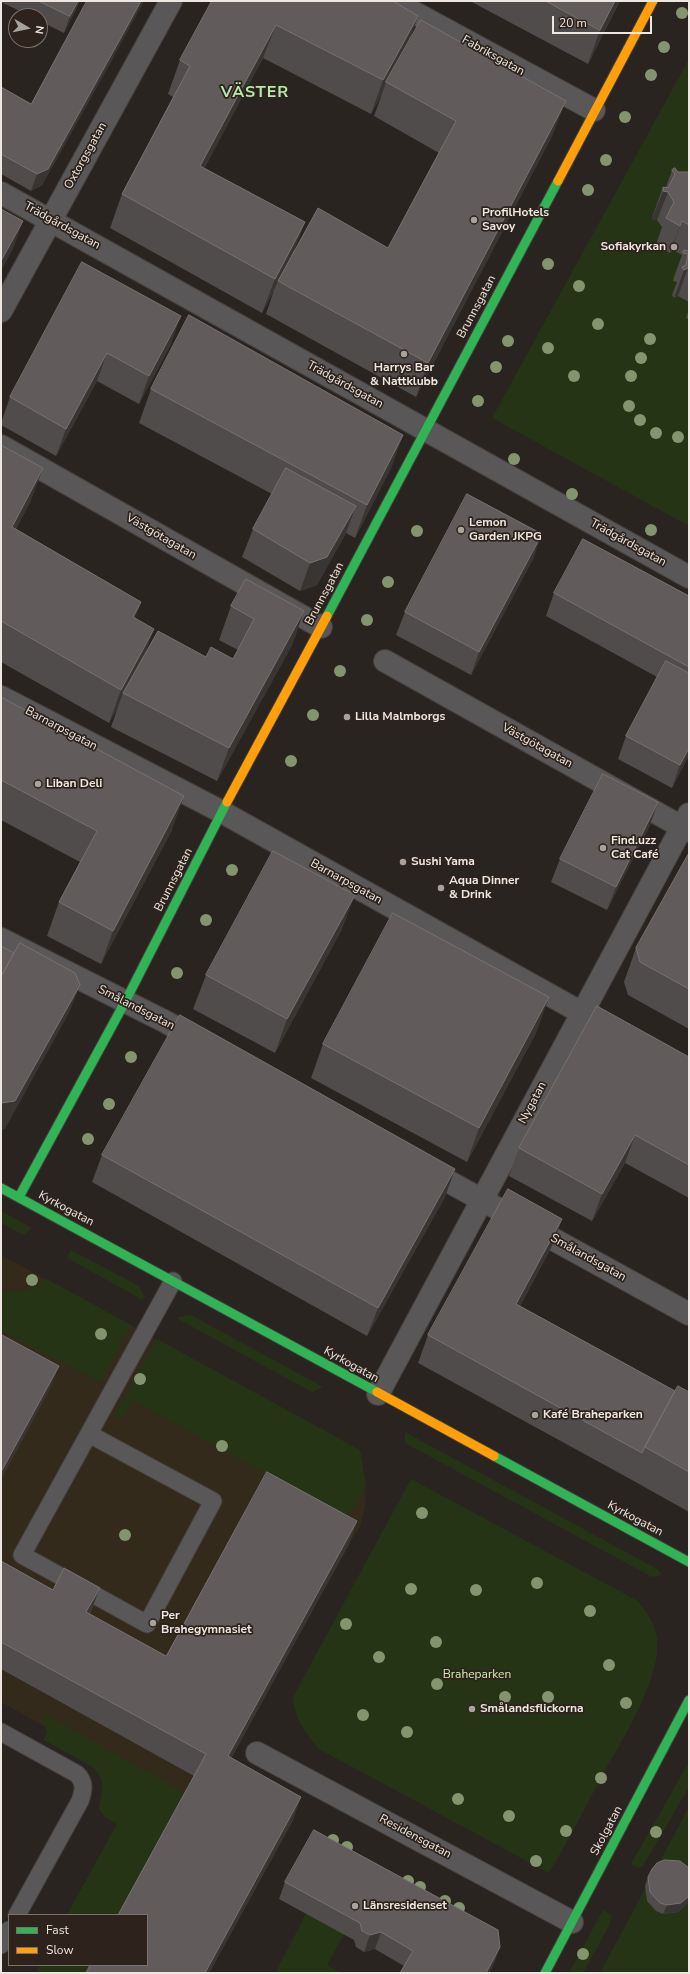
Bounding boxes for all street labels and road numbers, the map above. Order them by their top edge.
street label: Fabriksgatan [459,33,527,79]
street label: Oxtorgsgatan [62,120,110,192]
street label: Trädgårdsgatan [21,199,103,253]
street label: Brunnsgatan [454,273,500,341]
street label: Trädgårdsgatan [304,358,386,412]
street label: Västgötagatan [123,511,199,563]
street label: Trädgårdsgatan [587,516,669,570]
street label: Brunnsgatan [302,560,348,628]
street label: Barnarpsgatan [22,704,100,754]
street label: Västgötagatan [499,721,575,771]
street label: Brunnsgatan [152,846,196,914]
street label: Barnarpsgatan [308,856,384,908]
street label: Smålandsgatan [95,982,177,1034]
street label: Nygatan [516,1079,550,1127]
street label: Kyrkogatan [36,1188,96,1230]
street label: Smålandsgatan [548,1231,628,1285]
street label: Kyrkogatan [321,1344,381,1386]
street label: Kyrkogatan [605,1498,665,1540]
street label: Skolgatan [588,1804,626,1858]
street label: Residensgatan [376,1812,454,1862]

